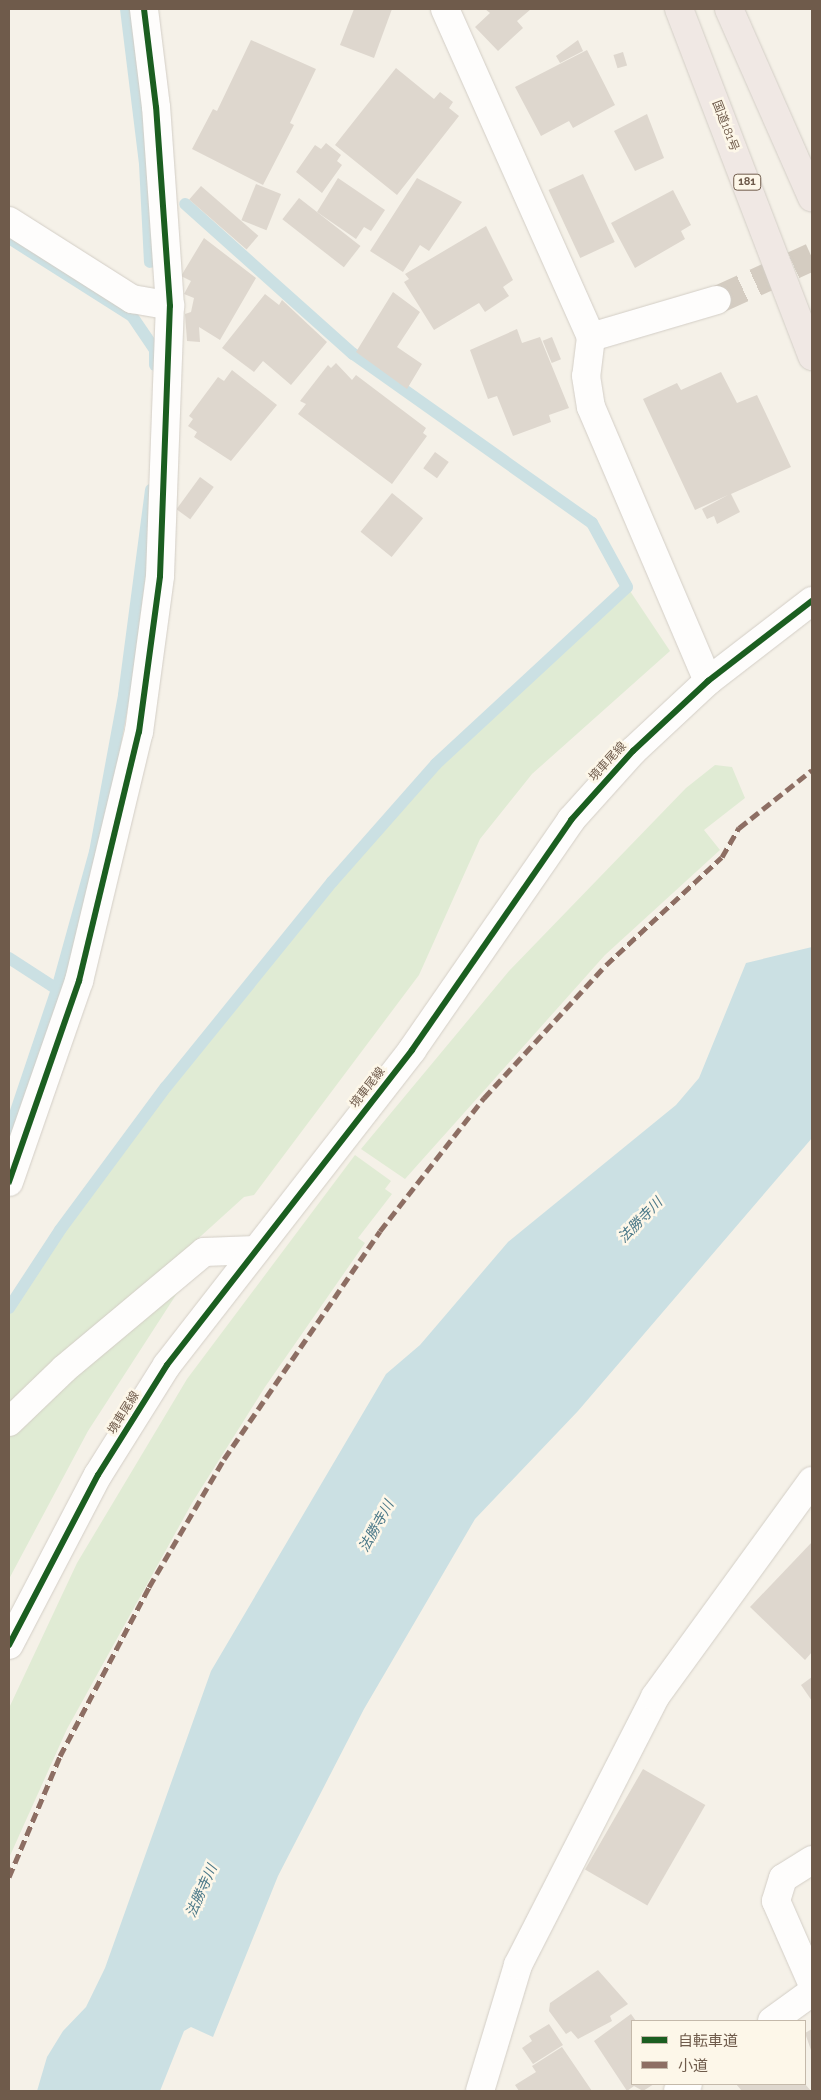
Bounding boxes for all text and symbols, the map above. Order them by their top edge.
street label: 国道181号 [709,98,741,154]
road number: 181 [732,173,762,190]
street label: 境車尾線 [586,740,630,784]
street label: 境車尾線 [348,1065,388,1111]
water label: 法勝寺川 [615,1194,665,1246]
street label: 境車尾線 [105,1389,143,1437]
water label: 法勝寺川 [355,1497,397,1555]
water label: 法勝寺川 [182,1862,220,1920]
legend [631,2020,806,2085]
text: 自転車道 [678,2032,738,2050]
text: 小道 [678,2057,708,2075]

